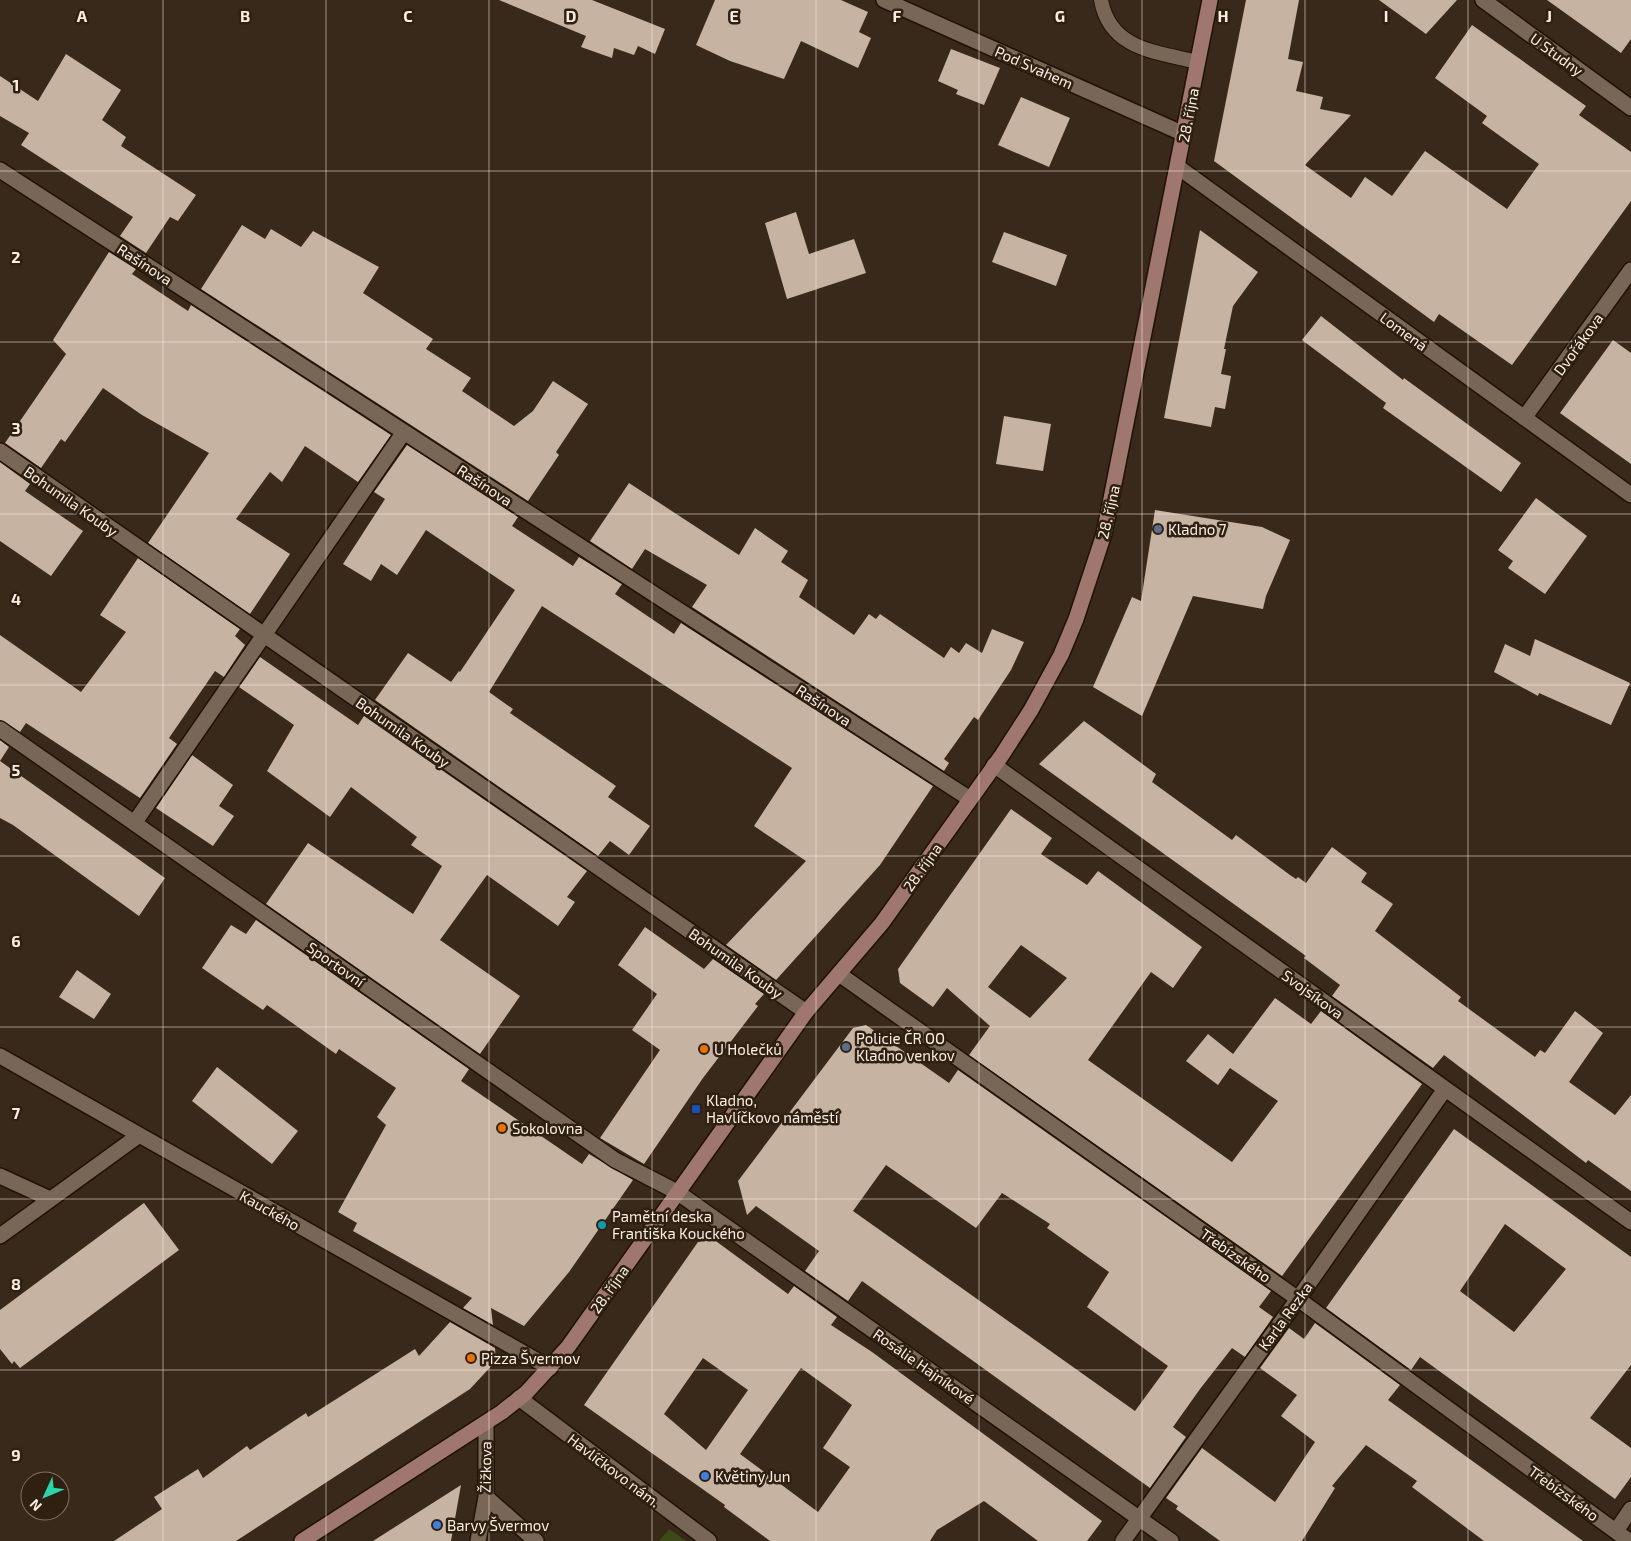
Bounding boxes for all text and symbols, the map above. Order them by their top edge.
text: A [77,6,88,25]
text: B [240,6,250,25]
text: C [403,6,413,25]
text: D [566,6,577,25]
text: E [729,6,739,25]
text: F [893,6,902,25]
text: G [1055,6,1065,25]
text: H [1217,6,1229,25]
text: I [1384,6,1388,25]
text: J [1546,6,1552,25]
street label: U Studny [1527,29,1587,79]
street label: Pod Svahem [992,42,1076,92]
text: 1 [13,75,19,94]
street label: 28. října [1174,86,1203,144]
street label: Rašínova [114,240,176,288]
text: 2 [11,247,21,266]
street label: Lomená [1377,308,1431,354]
street label: Dvořákova [1549,309,1607,379]
text: 3 [11,418,21,437]
street label: Rašínova [454,461,516,509]
street label: Bohumila Kouby [21,462,121,540]
street label: 28. října [1093,483,1124,541]
place label: Kladno 7 [1168,520,1227,538]
marker: Kladno 7 [1152,523,1164,535]
text: 4 [11,589,21,608]
street label: Rašínova [793,681,855,729]
street label: Bohumila Kouby [353,693,453,771]
text: 5 [12,760,21,779]
street label: 28. října [899,839,946,895]
street label: Bohumila Kouby [686,924,786,1002]
text: 6 [11,931,21,950]
street label: Sportovní [304,938,369,991]
street label: Svojsíkova [1278,966,1347,1023]
place label: Policie ČR OO Kladno venkov [856,1029,955,1064]
place label: U Holečků [714,1040,782,1058]
marker: Policie ČR OO Kladno venkov [840,1041,852,1053]
marker: U Holečků [698,1043,710,1055]
place label: Kladno, Havlíčkovo náměstí [706,1091,840,1126]
text: 7 [12,1103,21,1122]
marker: Kladno, Havlíčkovo náměstí [690,1103,702,1115]
place label: Sokolovna [512,1119,583,1137]
marker: Sokolovna [496,1122,508,1134]
street label: Kauckého [237,1186,303,1234]
place label: Pamětní deska Františka Kouckého [612,1207,745,1242]
marker: Pamětní deska Františka Kouckého [596,1219,608,1231]
street label: Třebízského [1197,1224,1275,1286]
street label: 28. října [586,1261,633,1317]
text: 8 [11,1274,21,1293]
street label: Karla Rezka [1254,1278,1316,1354]
street label: Rosálie Hajníkové [869,1324,978,1408]
place label: Pizza Švermov [481,1349,580,1367]
marker: Pizza Švermov [465,1352,477,1364]
street label: Havlíčkovo nám. [564,1429,664,1511]
street label: Žižkova [476,1441,494,1493]
text: 9 [11,1445,21,1464]
street label: Třebízského [1526,1462,1602,1524]
place label: Květiny Jun [715,1467,791,1485]
marker: Květiny Jun [699,1470,711,1482]
north arrow [20,1471,70,1521]
text: N [26,1496,45,1515]
place label: Barvy Švermov [447,1516,549,1534]
marker: Barvy Švermov [431,1519,443,1531]

